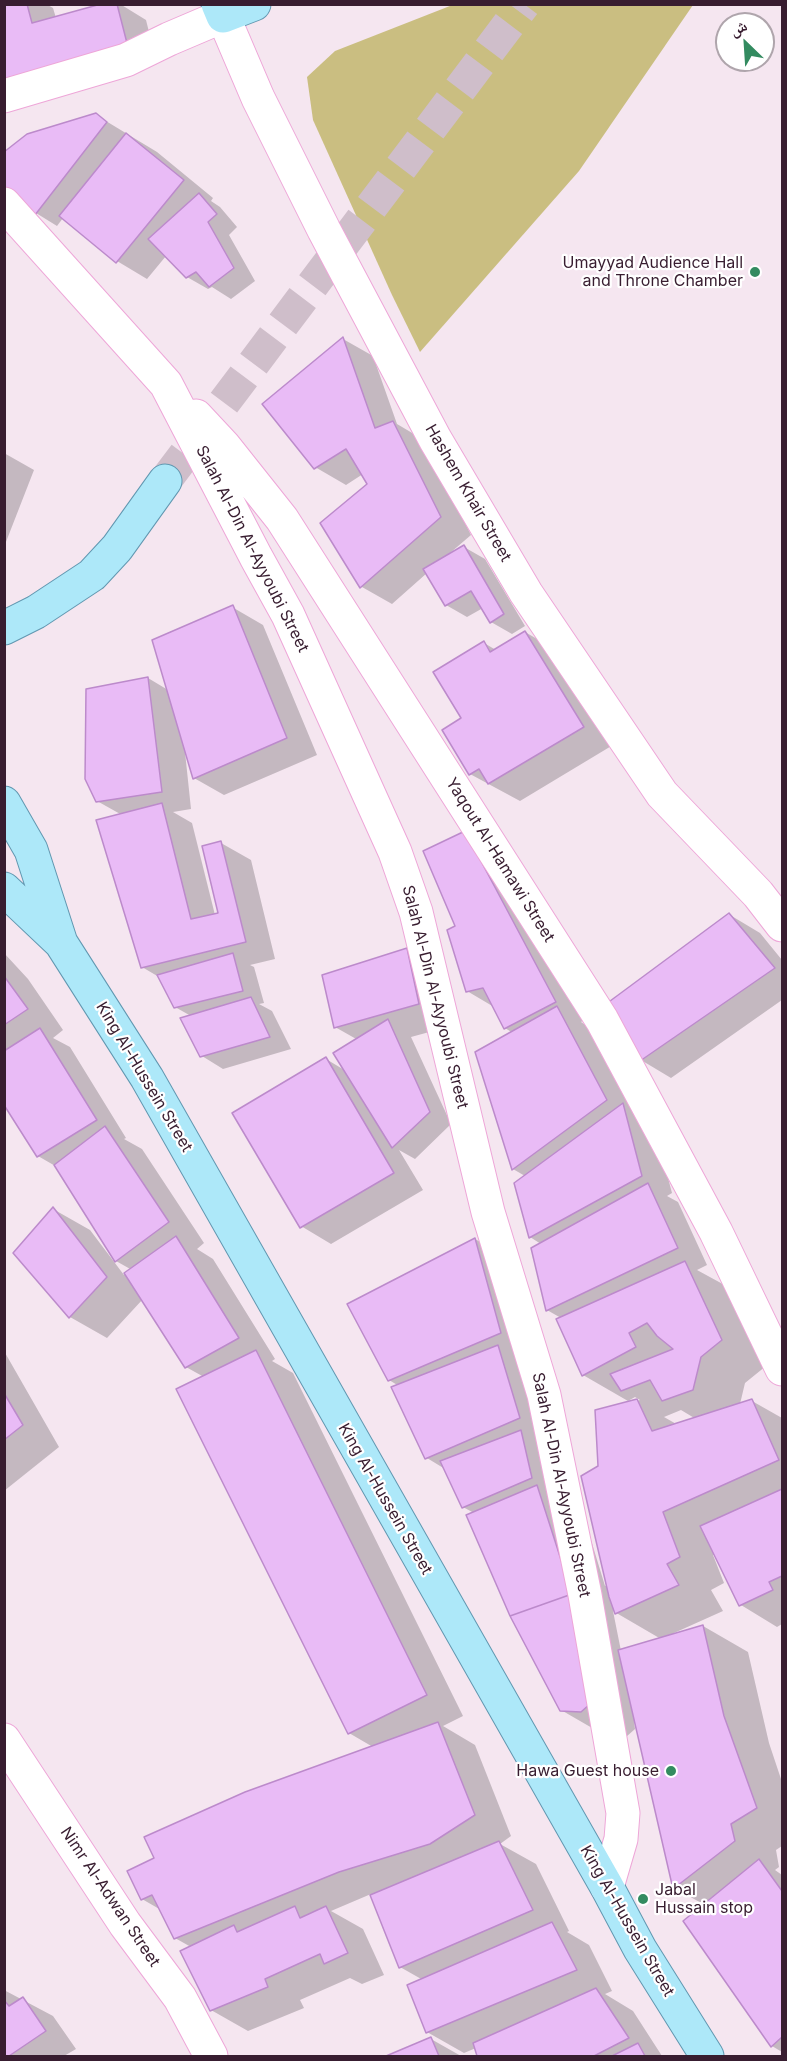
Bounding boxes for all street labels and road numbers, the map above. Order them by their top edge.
street label: Hashem Khair Street [421,421,515,565]
street label: Salah Al-Din Al-Ayyoubi Street [191,442,313,656]
street label: Yaqout Al-Hamawi Street [441,774,559,946]
street label: Salah Al-Din Al-Ayyoubi Street [398,883,472,1111]
street label: King Al-Hussein Street [92,999,196,1155]
street label: Salah Al-Din Al-Ayyoubi Street [528,1371,594,1599]
street label: King Al-Hussein Street [334,1420,436,1578]
street label: Nimr Al-Adwan Street [56,1824,164,1970]
street label: King Al-Hussein Street [576,1842,678,2000]

